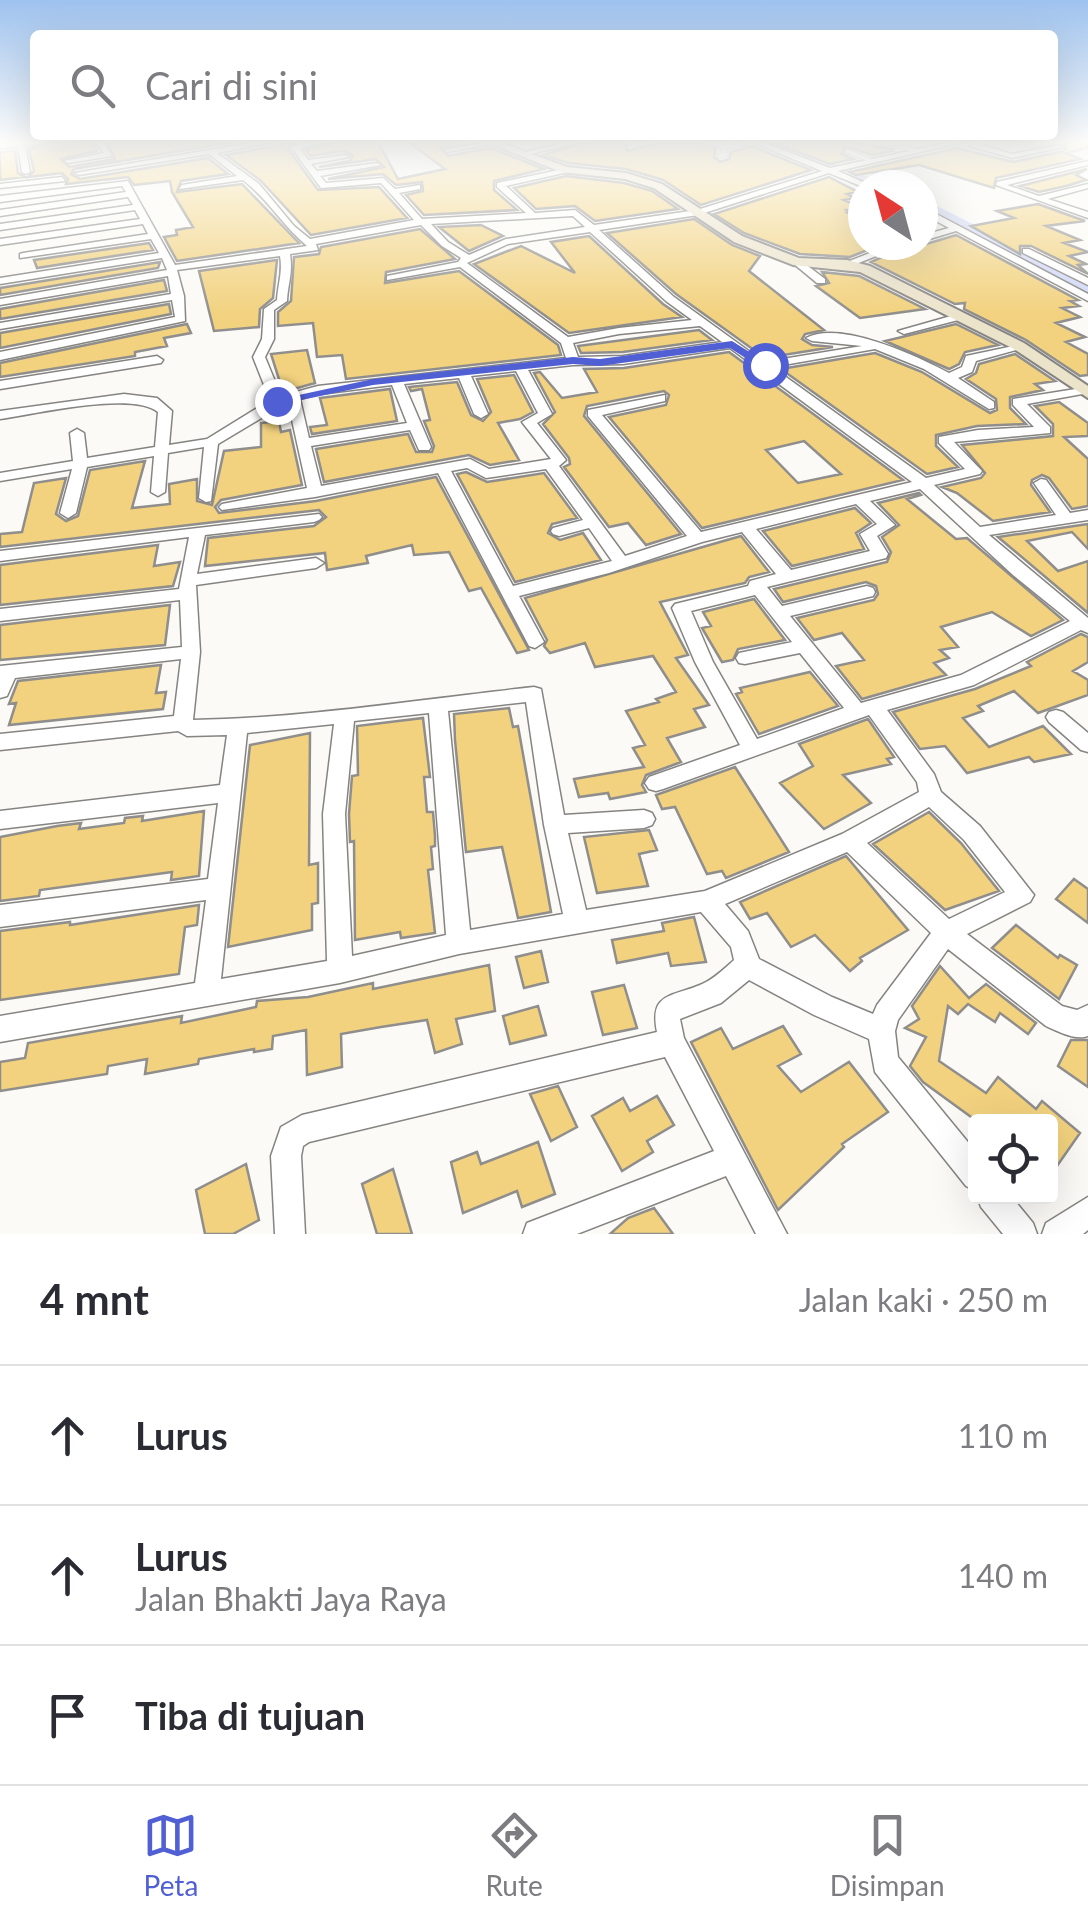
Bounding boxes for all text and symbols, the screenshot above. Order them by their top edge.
search box [30,30,1058,140]
icon: search [65,58,120,113]
text: Cari di sini [145,62,318,108]
north arrow [848,170,938,260]
route start [743,343,789,389]
route end [255,379,301,425]
map controls [968,1114,1058,1204]
button: locate [968,1114,1058,1204]
text: 4 mnt [40,1274,149,1324]
text: Jalan kaki · 250 m [799,1280,1048,1319]
icon: ahead [40,1408,95,1463]
text: Lurus [135,1412,228,1458]
text: 110 m [958,1416,1048,1455]
text: Lurus [135,1533,228,1579]
icon: ahead [40,1548,95,1603]
text: 140 m [958,1556,1048,1595]
text: Jalan Bhakti Jaya Raya [135,1579,447,1618]
icon: arrive [40,1688,95,1743]
text: Tiba di tujuan [135,1692,365,1738]
tab: Peta [143,1808,198,1902]
tab: Rute [485,1808,543,1902]
tab: Disimpan [830,1808,945,1902]

